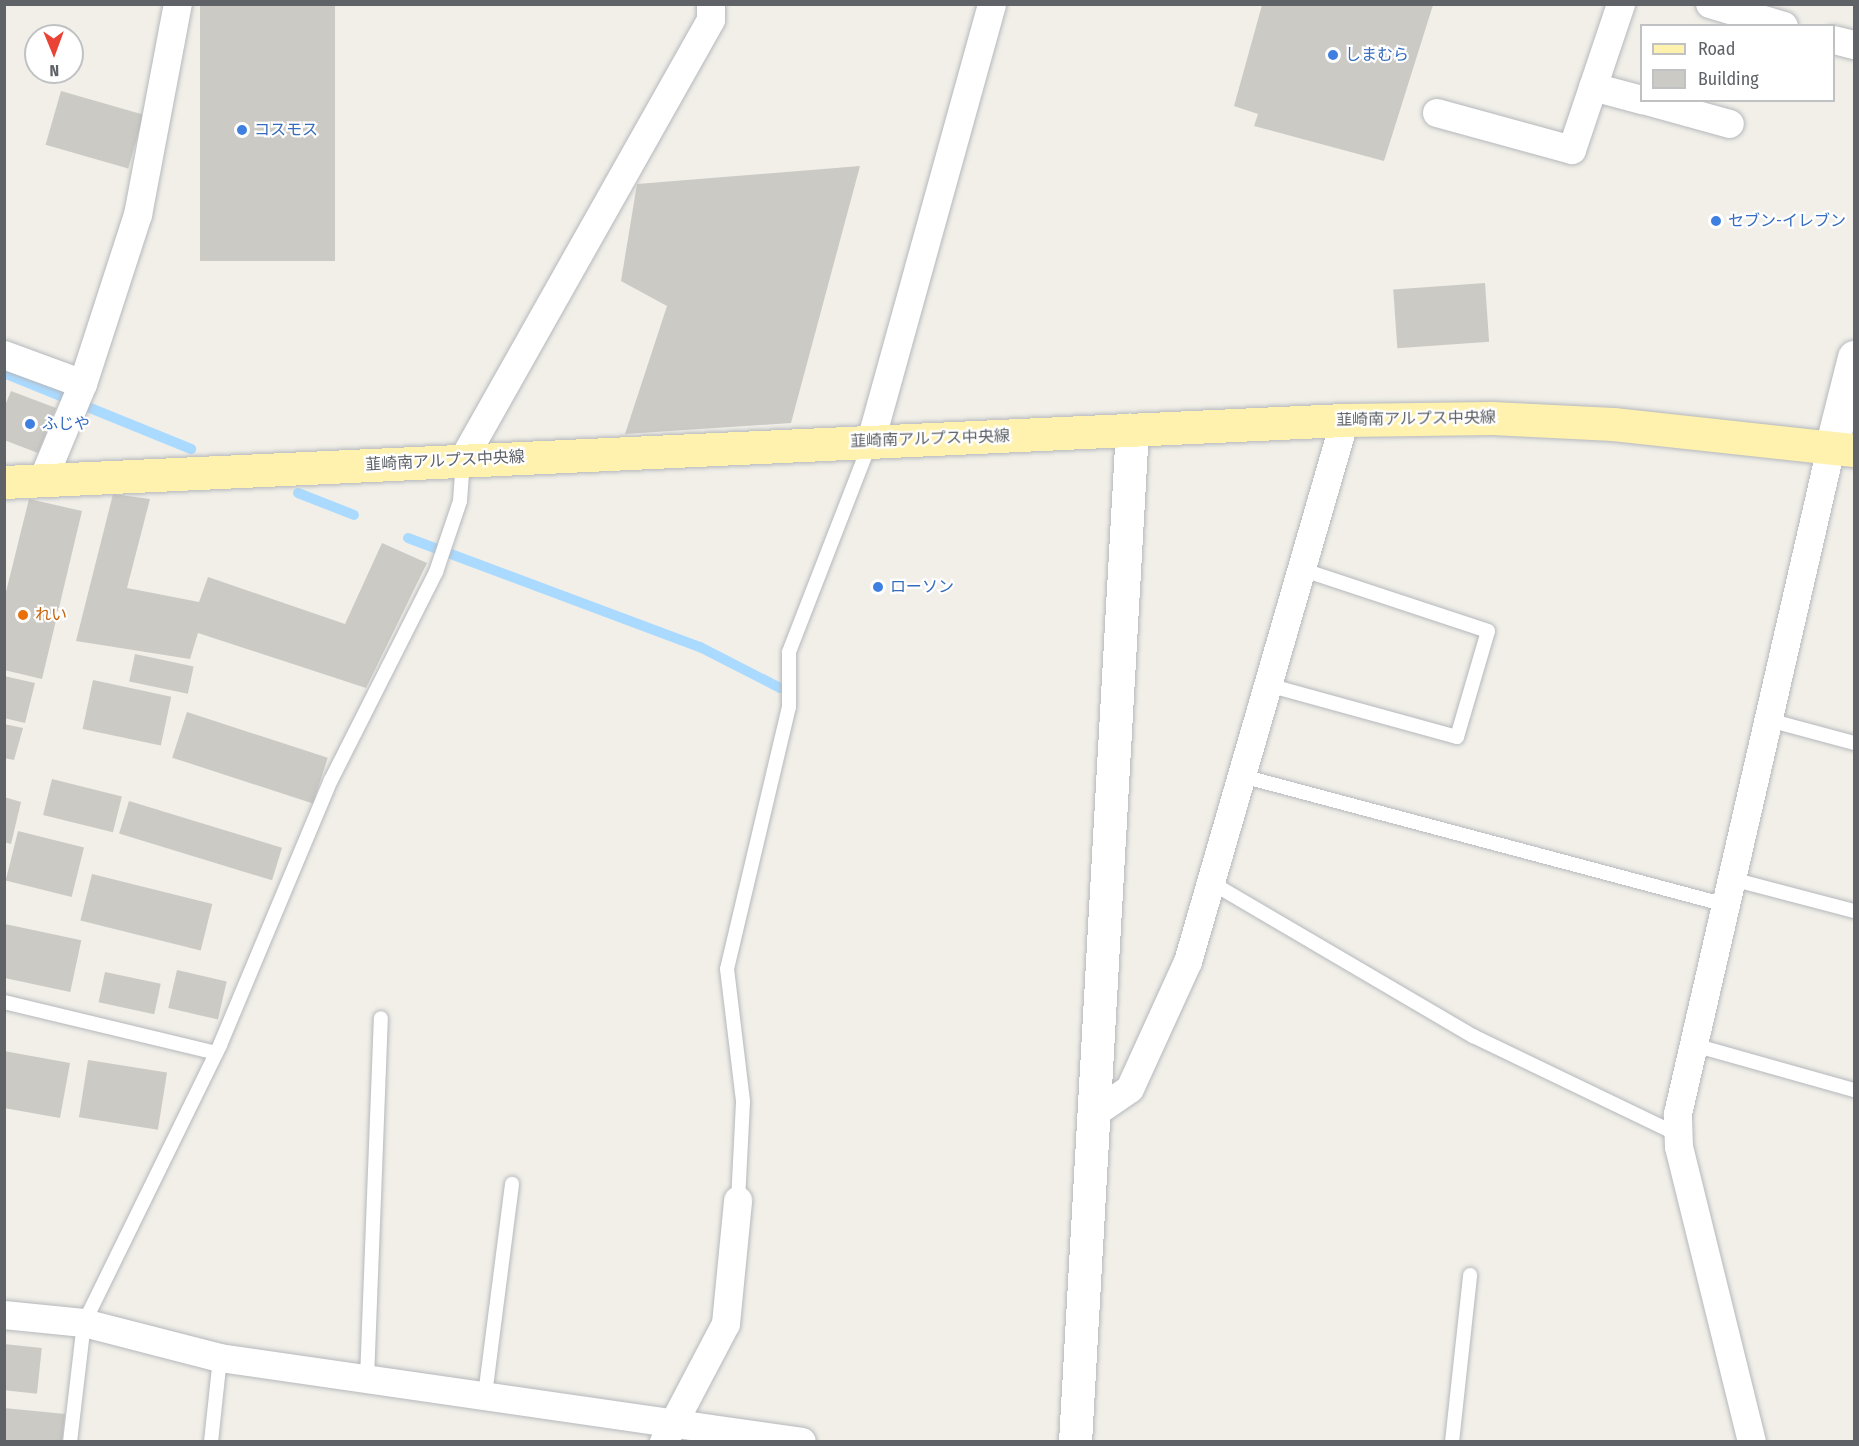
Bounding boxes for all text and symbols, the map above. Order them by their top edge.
north arrow [24,24,84,84]
legend [1640,24,1835,102]
text: Road [1698,38,1735,60]
place label: しまむら [1345,45,1409,65]
marker: しまむら [1326,48,1340,62]
text: N [49,61,59,80]
text: Building [1698,68,1759,90]
place label: コスモス [254,120,318,140]
marker: コスモス [235,123,249,137]
place label: セブン-イレブン [1728,211,1846,231]
marker: セブン-イレブン [1709,214,1723,228]
street label: 韮崎南アルプス中央線 [1336,408,1496,430]
place label: ふじや [42,414,90,434]
marker: ふじや [23,417,37,431]
street label: 韮崎南アルプス中央線 [850,427,1010,451]
street label: 韮崎南アルプス中央線 [365,447,525,475]
place label: ローソン [890,577,954,597]
marker: ローソン [871,580,885,594]
place label: れい [35,605,67,625]
marker: れい [16,608,30,622]

